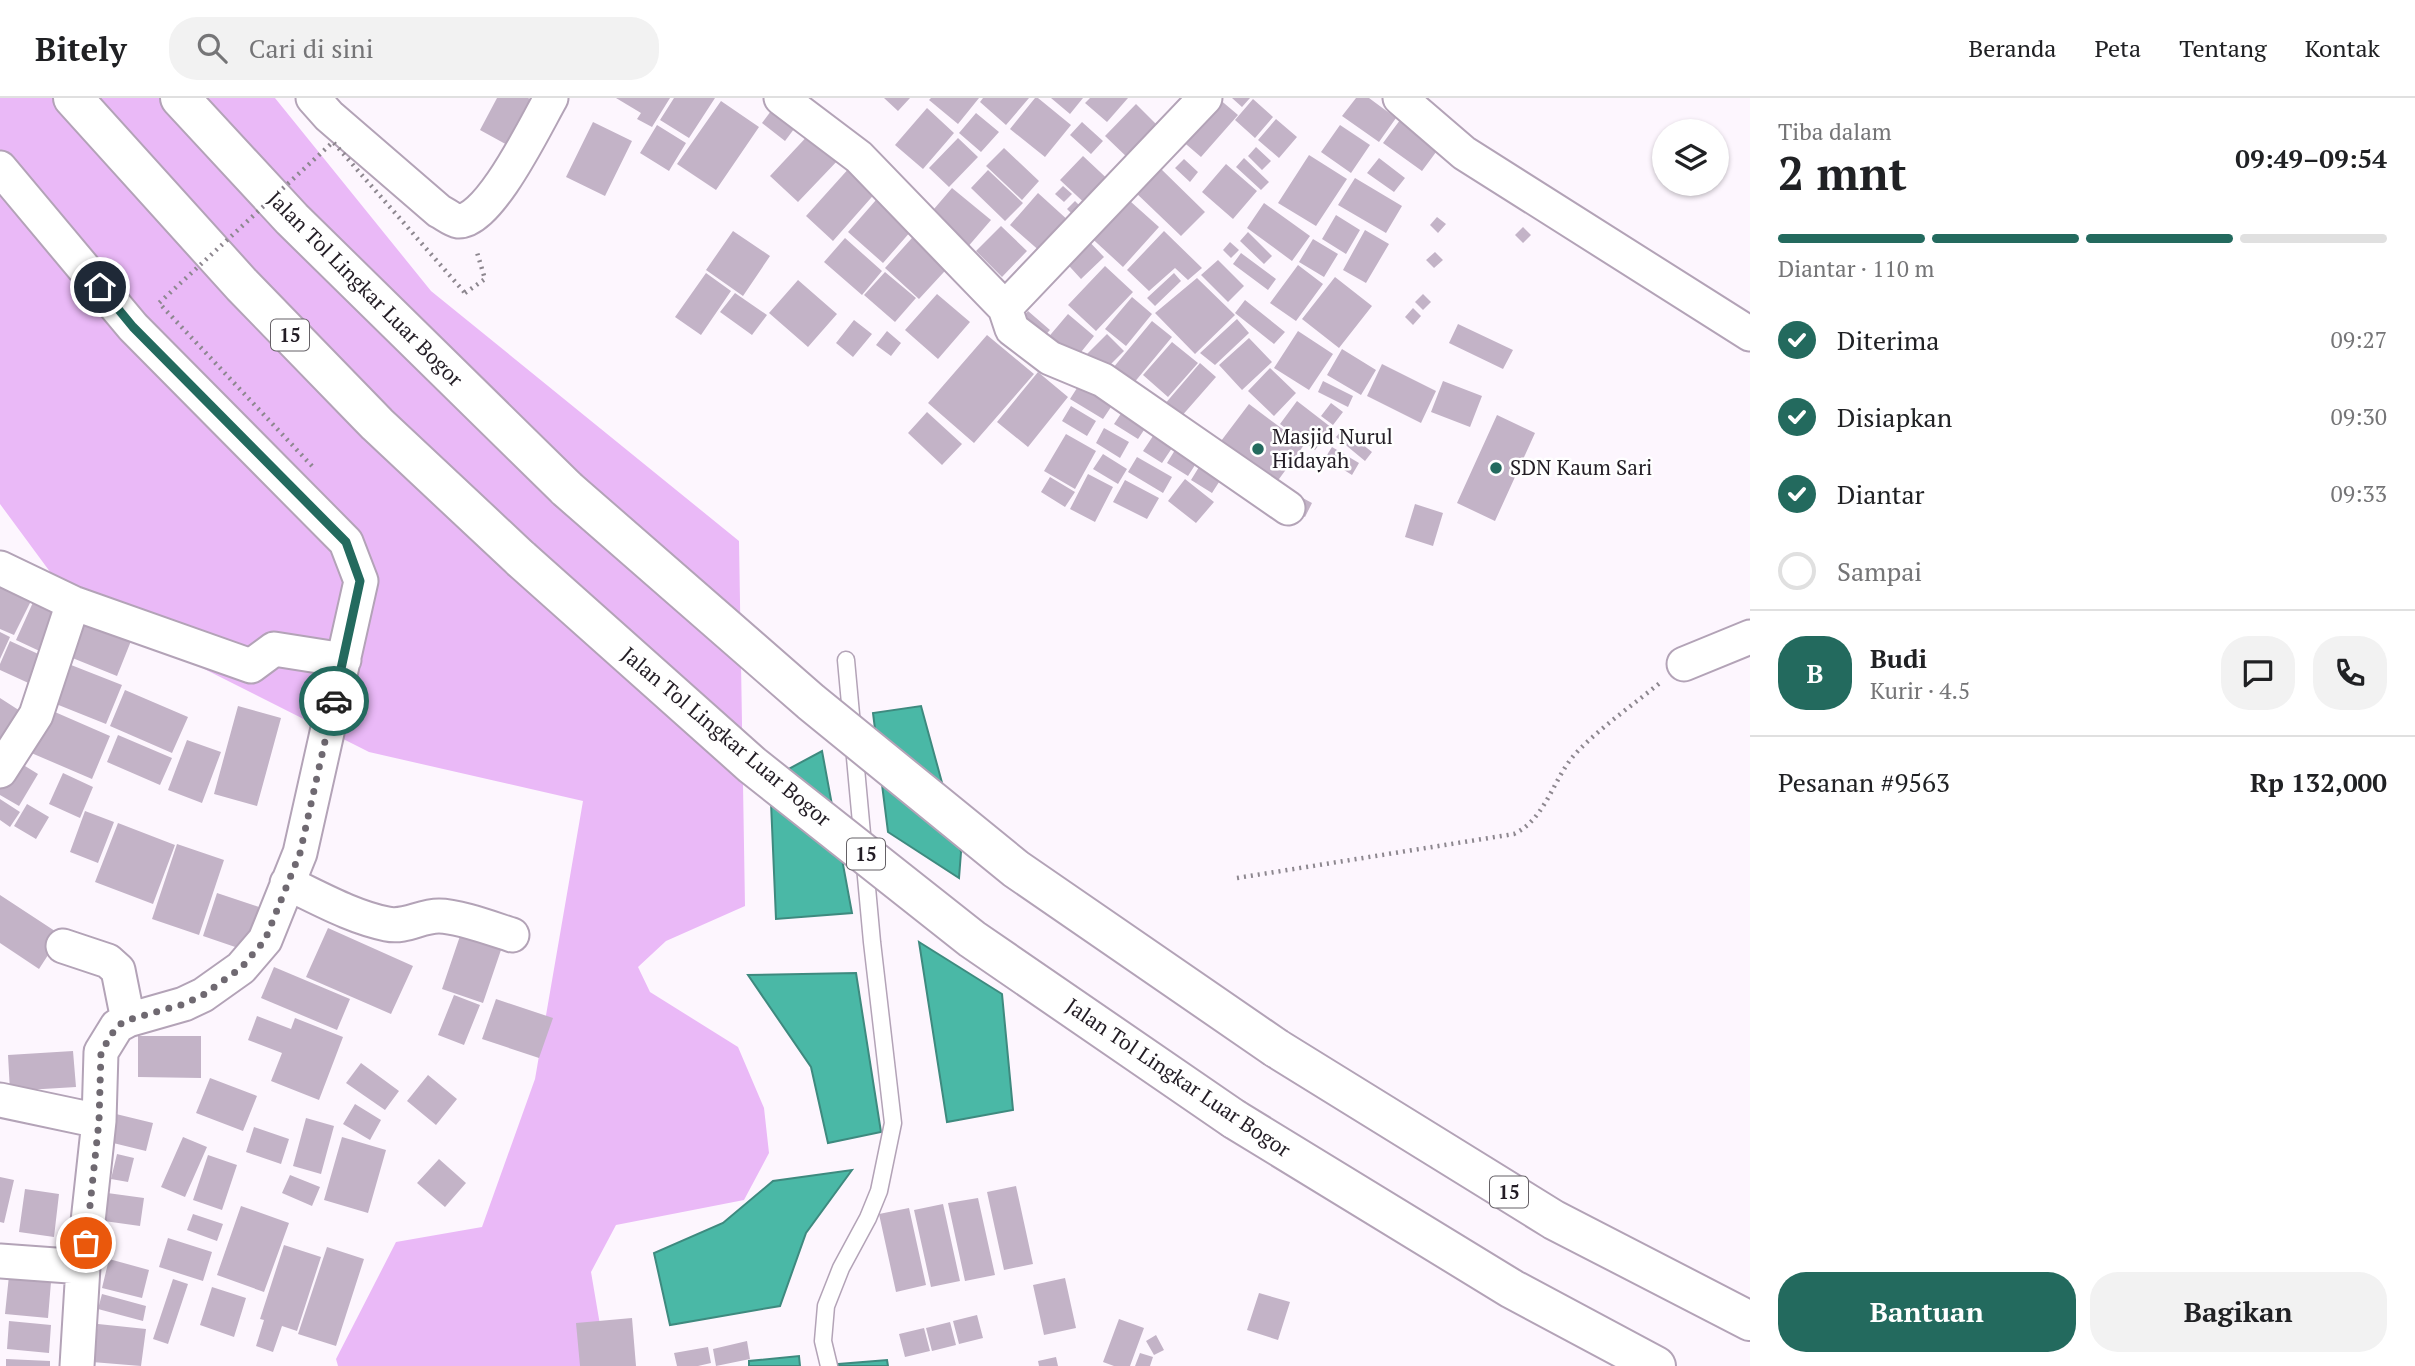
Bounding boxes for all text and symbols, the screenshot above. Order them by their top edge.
search box [169,17,659,80]
text: Bitely [35,27,127,70]
icon: search [193,29,231,67]
text: Cari di sini [249,31,374,65]
text: Beranda [1969,32,2056,64]
text: Peta [2094,32,2141,64]
text: Tentang [2179,32,2267,64]
text: Kontak [2305,32,2380,64]
text: Tiba dalam [1778,116,1892,147]
map controls [1652,119,1729,196]
button: layers [1652,119,1729,196]
text: 09:49–09:54 [2235,141,2387,175]
text: 2 mnt [1778,142,1907,203]
street label: Jalan Tol Lingkar Luar Bogor [262,184,470,392]
text: Diantar · 110 m [1778,253,1934,284]
pin [70,257,130,317]
icon: home [81,268,119,306]
road number: 15 [271,319,309,350]
icon: check [1778,321,1816,359]
text: Diterima [1837,323,1939,357]
text: 09:27 [2330,324,2387,355]
icon: check [1778,398,1816,436]
text: Disiapkan [1837,400,1952,434]
text: 09:30 [2330,401,2387,432]
place label: Masjid Nurul Hidayah [1272,422,1393,474]
marker: Masjid Nurul Hidayah [1250,441,1266,457]
place label: SDN Kaum Sari [1510,453,1652,481]
marker: SDN Kaum Sari [1488,460,1504,476]
icon: check [1778,475,1816,513]
text: Diantar [1837,477,1925,511]
text: 09:33 [2330,478,2387,509]
text: Sampai [1837,554,1922,588]
button: chat [2221,636,2295,710]
button: phone [2313,636,2387,710]
street label: Jalan Tol Lingkar Luar Bogor [616,640,837,832]
text: Budi [1870,641,1927,675]
text: B [1807,656,1823,690]
courier [299,666,369,736]
text: Kurir · 4.5 [1870,675,1970,706]
icon: car [315,682,353,720]
text: Pesanan #9563 [1778,765,1950,799]
text: Rp 132,000 [2250,765,2387,799]
road number: 15 [847,838,885,870]
street label: Jalan Tol Lingkar Luar Bogor [1061,991,1296,1163]
road number: 15 [1490,1176,1528,1208]
pin [56,1213,116,1273]
icon: bag [67,1224,105,1262]
button: Bantuan [1778,1272,2076,1352]
button: Bagikan [2090,1272,2387,1352]

